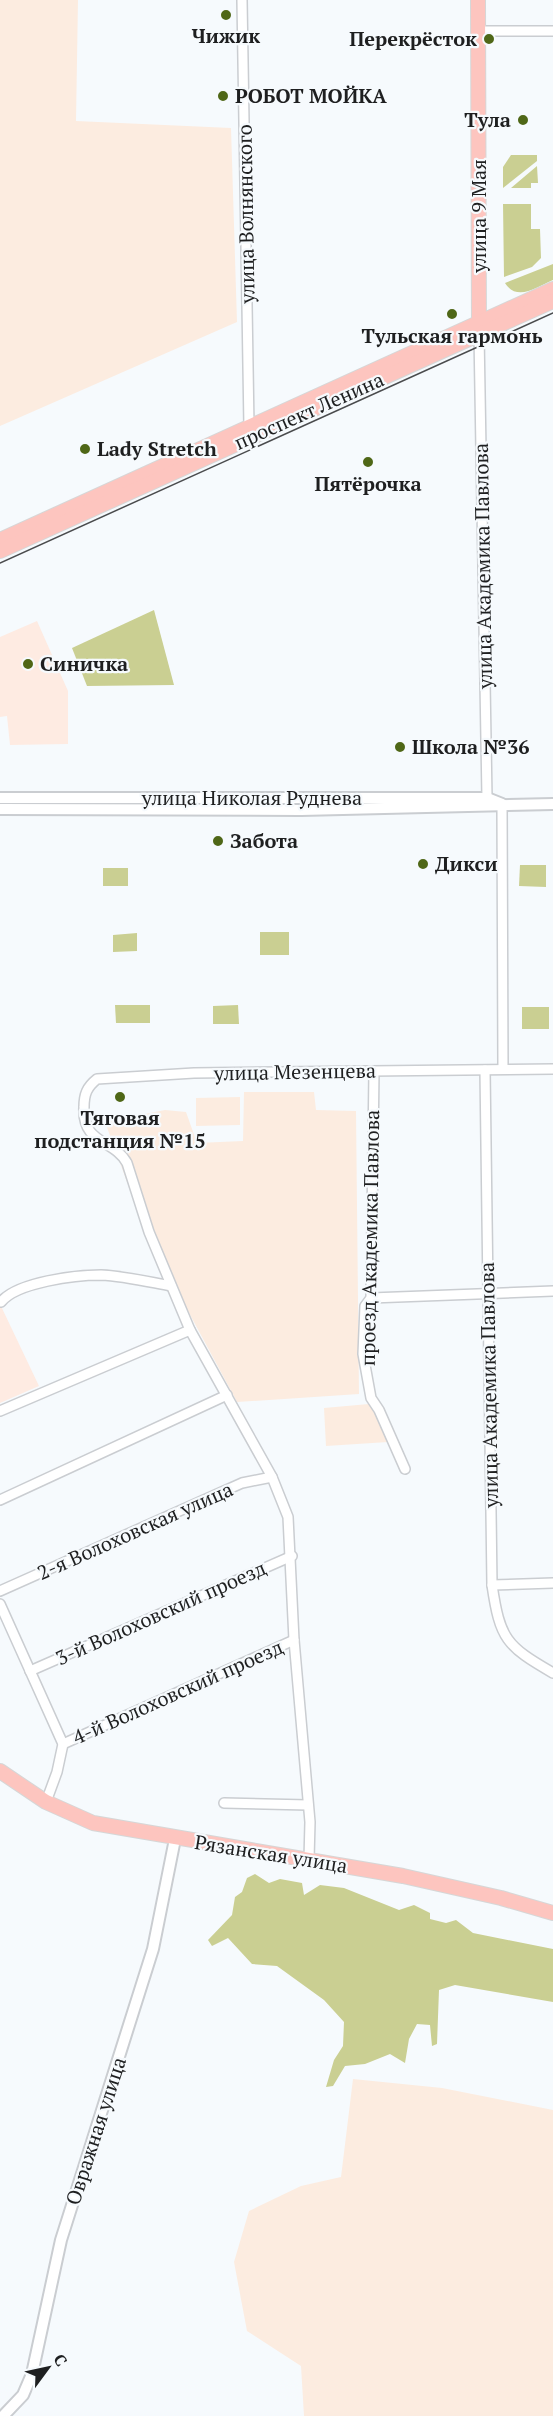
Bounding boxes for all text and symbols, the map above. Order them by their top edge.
marker: Чижик [219,8,233,22]
place label: Чижик [192,22,260,49]
place label: Перекрёсток [349,25,477,52]
marker: Перекрёсток [482,32,496,46]
place label: РОБОТ МОЙКА [235,82,387,109]
marker: РОБОТ МОЙКА [216,89,230,103]
place label: Тула [464,106,511,133]
marker: Тула [516,113,530,127]
street label: улица Волнянского [230,124,261,305]
street label: улица 9 Мая [465,159,492,274]
marker: Тульская гармонь [445,307,459,321]
place label: Тульская гармонь [361,322,543,349]
street label: проспект Ленина [230,365,388,456]
place label: Lady Stretch [97,435,217,462]
marker: Lady Stretch [78,442,92,456]
street label: улица Академика Павлова [467,443,498,690]
marker: Пятёрочка [361,455,375,469]
place label: Пятёрочка [314,470,422,497]
place label: Синичка [40,650,128,677]
marker: Синичка [21,657,35,671]
place label: Школа №36 [412,733,530,760]
marker: Школа №36 [393,740,407,754]
street label: улица Николая Руднева [141,784,362,811]
place label: Забота [230,827,298,854]
marker: Забота [211,834,225,848]
place label: Дикси [435,850,498,877]
marker: Дикси [416,857,430,871]
street label: улица Мезенцева [213,1057,376,1086]
marker: Тяговая подстанция №15 [113,1090,127,1104]
place label: Тяговая подстанция №15 [34,1104,206,1154]
street label: проезд Академика Павлова [354,1110,385,1366]
street label: улица Академика Павлова [473,1262,504,1509]
street label: 2-я Волоховская улица [33,1475,237,1586]
street label: 3-й Волоховский проезд [51,1554,270,1671]
street label: 4-й Волоховский проезд [68,1633,287,1750]
street label: Рязанская улица [193,1828,349,1879]
street label: Овражная улица [59,2053,132,2208]
north arrow [18,2338,78,2398]
text: С [49,2349,73,2370]

